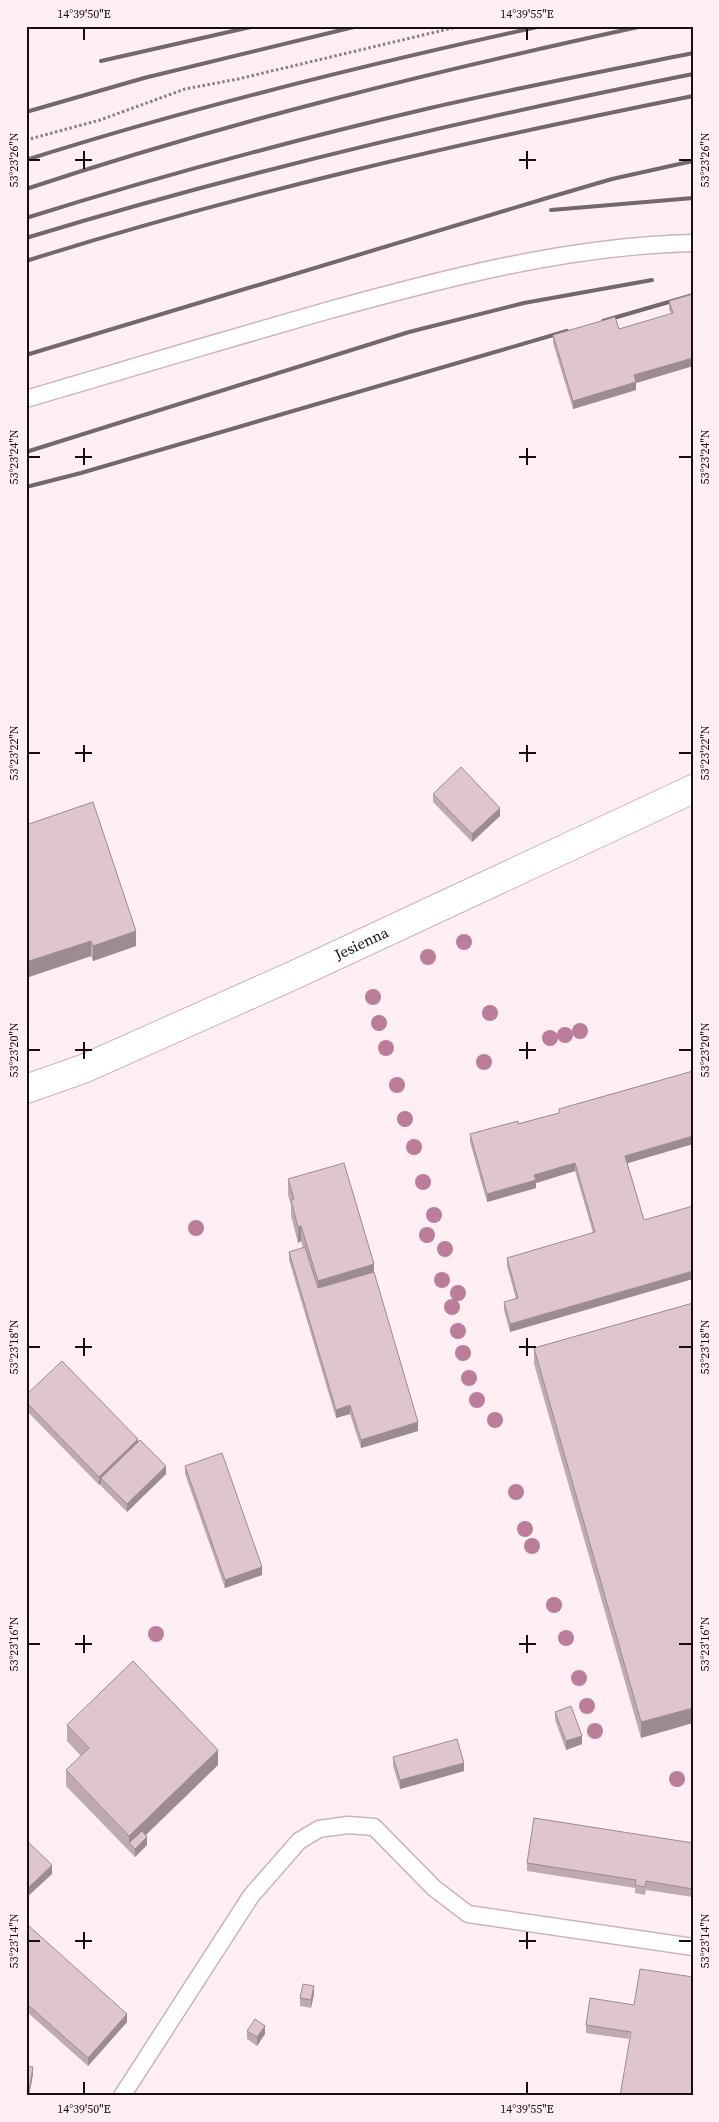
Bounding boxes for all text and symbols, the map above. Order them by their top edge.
text: 14°39'50"E [57,6,111,22]
text: 14°39'55"E [500,6,554,22]
text: 53°23'26"N [6,132,22,188]
text: 53°23'26"N [697,132,713,188]
text: 53°23'24"N [6,429,22,485]
text: 53°23'24"N [697,429,713,485]
text: 53°23'22"N [6,725,22,781]
text: 53°23'22"N [697,725,713,781]
street label: Jesienna [330,921,392,965]
text: 53°23'20"N [6,1022,22,1078]
text: 53°23'20"N [697,1022,713,1078]
text: 53°23'18"N [6,1319,22,1375]
text: 53°23'18"N [697,1319,713,1375]
text: 53°23'16"N [6,1616,22,1672]
text: 53°23'16"N [697,1616,713,1672]
text: 53°23'14"N [6,1913,22,1969]
text: 53°23'14"N [697,1913,713,1969]
text: 14°39'50"E [57,2101,111,2117]
text: 14°39'55"E [500,2101,554,2117]

